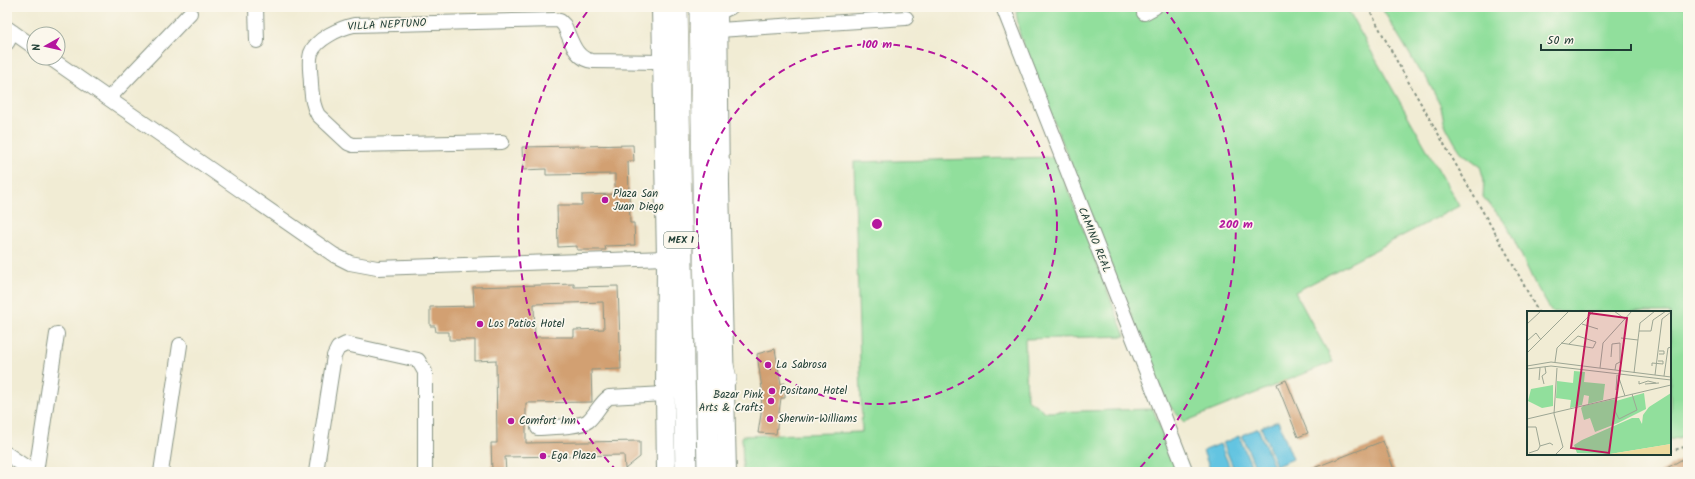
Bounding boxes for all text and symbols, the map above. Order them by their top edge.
street label: VILLA NEPTUNO [347,14,427,36]
north arrow [26,26,66,66]
scale bar [1541,26,1631,52]
text: 50 m [1547,31,1574,50]
text: 100 m [862,35,892,54]
text: N [28,43,46,52]
place label: Plaza San Juan Diego [613,185,664,216]
marker: Plaza San Juan Diego [600,195,610,205]
street label: CAMINO REAL [1073,204,1115,276]
text: 200 m [1219,215,1253,234]
centre of rings [870,217,884,231]
road number: MEX 1 [664,232,698,248]
inset map [1527,311,1671,455]
place label: Los Patios Hotel [488,315,565,333]
marker: Los Patios Hotel [475,319,485,329]
place label: La Sabrosa [776,356,827,374]
marker: La Sabrosa [763,360,773,370]
place label: Positano Hotel [780,382,847,400]
place label: Bazar Pink Arts & Crafts [699,386,764,417]
marker: Positano Hotel [767,386,777,396]
marker: Bazar Pink Arts & Crafts [766,396,776,406]
place label: Sherwin-Williams [778,410,857,428]
place label: Comfort Inn [519,412,576,430]
marker: Sherwin-Williams [765,414,775,424]
marker: Comfort Inn [506,416,516,426]
place label: Ega Plaza [551,447,596,465]
marker: Ega Plaza [538,451,548,461]

